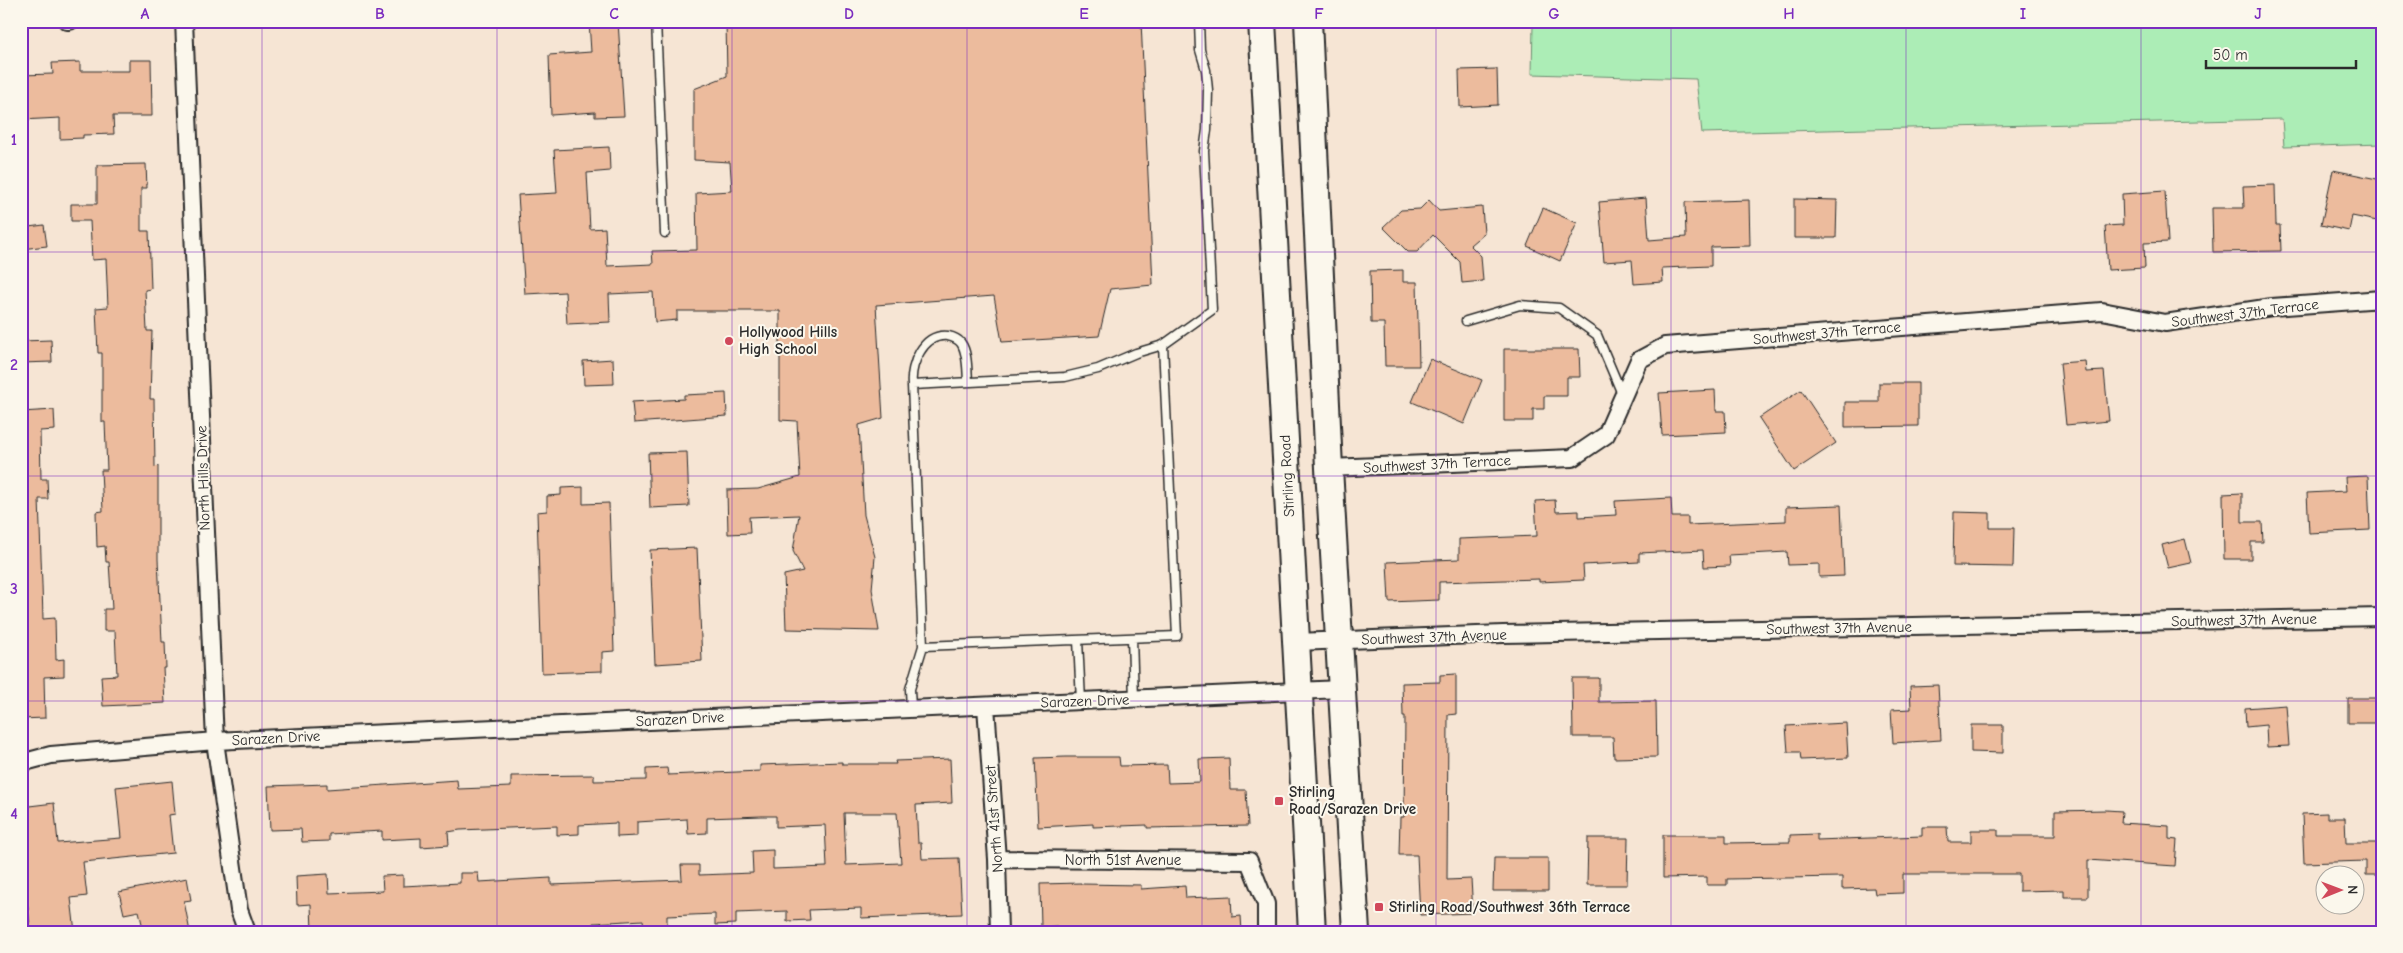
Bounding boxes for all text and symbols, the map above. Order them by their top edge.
text: A [141,5,150,23]
text: B [375,5,385,23]
text: C [609,5,619,23]
text: D [844,5,854,23]
text: E [1079,5,1089,23]
text: F [1314,5,1324,23]
text: G [1548,5,1560,23]
text: H [1783,5,1795,23]
text: I [2020,5,2026,23]
text: J [2254,5,2262,23]
scale bar [2206,38,2356,70]
text: 50 m [2213,46,2248,64]
text: 1 [11,131,17,149]
street label: Southwest 37th Terrace [2170,295,2320,331]
street label: Southwest 37th Terrace [1752,318,1902,348]
place label: Hollywood Hills High School [739,323,837,358]
marker: Hollywood Hills High School [723,335,735,347]
text: 2 [10,356,18,374]
street label: North Hills Drive [192,425,214,531]
street label: Stirling Road [1276,434,1298,518]
street label: Southwest 37th Terrace [1363,451,1512,477]
text: 3 [10,580,18,598]
street label: Southwest 37th Avenue [2171,610,2317,630]
street label: Southwest 37th Avenue [1766,618,1912,638]
street label: Southwest 37th Avenue [1361,625,1508,649]
street label: Sarazen Drive [1040,690,1130,712]
street label: Sarazen Drive [635,708,725,730]
street label: Sarazen Drive [231,727,321,749]
street label: North 41st Street [981,764,1007,873]
place label: Stirling Road/Sarazen Drive [1289,783,1416,818]
marker: Stirling Road/Sarazen Drive [1273,795,1285,807]
text: 4 [10,805,18,823]
street label: North 51st Avenue [1065,851,1182,869]
north arrow [2316,866,2366,916]
text: N [2344,885,2361,894]
place label: Stirling Road/Southwest 36th Terrace [1389,898,1630,916]
marker: Stirling Road/Southwest 36th Terrace [1373,901,1385,913]

